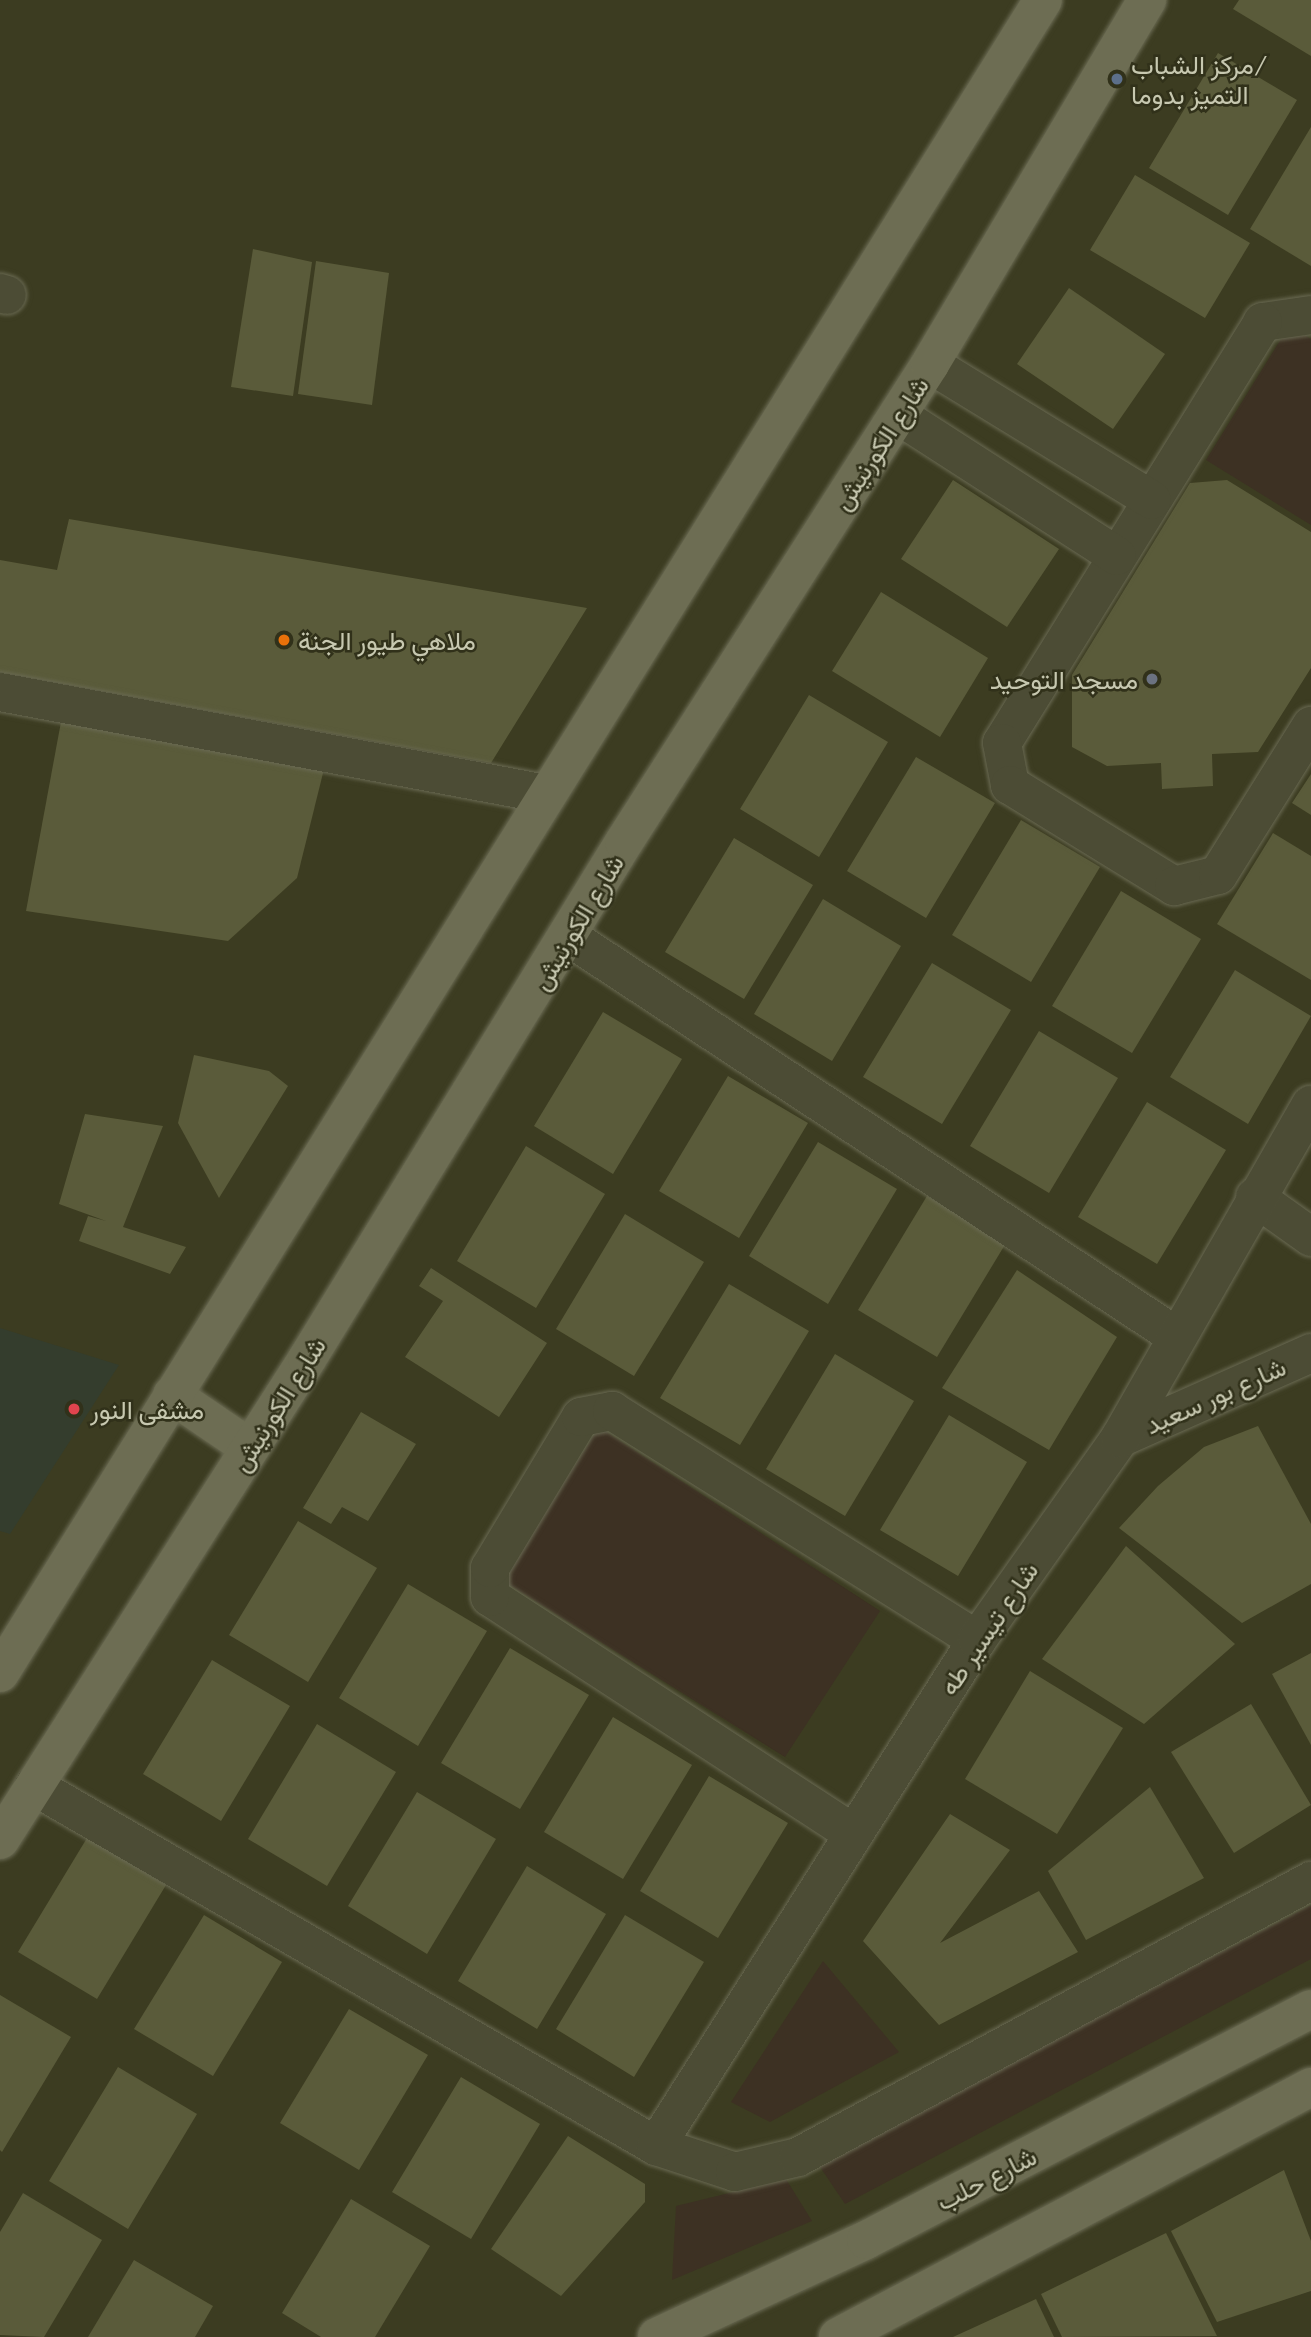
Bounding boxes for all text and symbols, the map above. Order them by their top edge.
place label: مركز الشباب/ التميز بدوما [1131,48,1267,110]
marker: مركز الشباب/ التميز بدوما [1109,71,1125,87]
street label: شارع الكورنيش [825,371,935,515]
place label: ملاهي طيور الجنة [298,624,476,656]
marker: ملاهي طيور الجنة [276,632,292,648]
place label: مسجد التوحيد [990,663,1138,695]
marker: مسجد التوحيد [1144,671,1160,687]
street label: شارع الكورنيش [524,849,630,995]
street label: شارع الكورنيش [224,1331,332,1477]
street label: شارع بور سعيد [1140,1350,1290,1440]
place label: مشفى النور [90,1393,204,1425]
marker: مشفى النور [64,1399,84,1419]
street label: شارع تيسير طه [932,1555,1044,1701]
street label: شارع حلب [931,2140,1041,2216]

